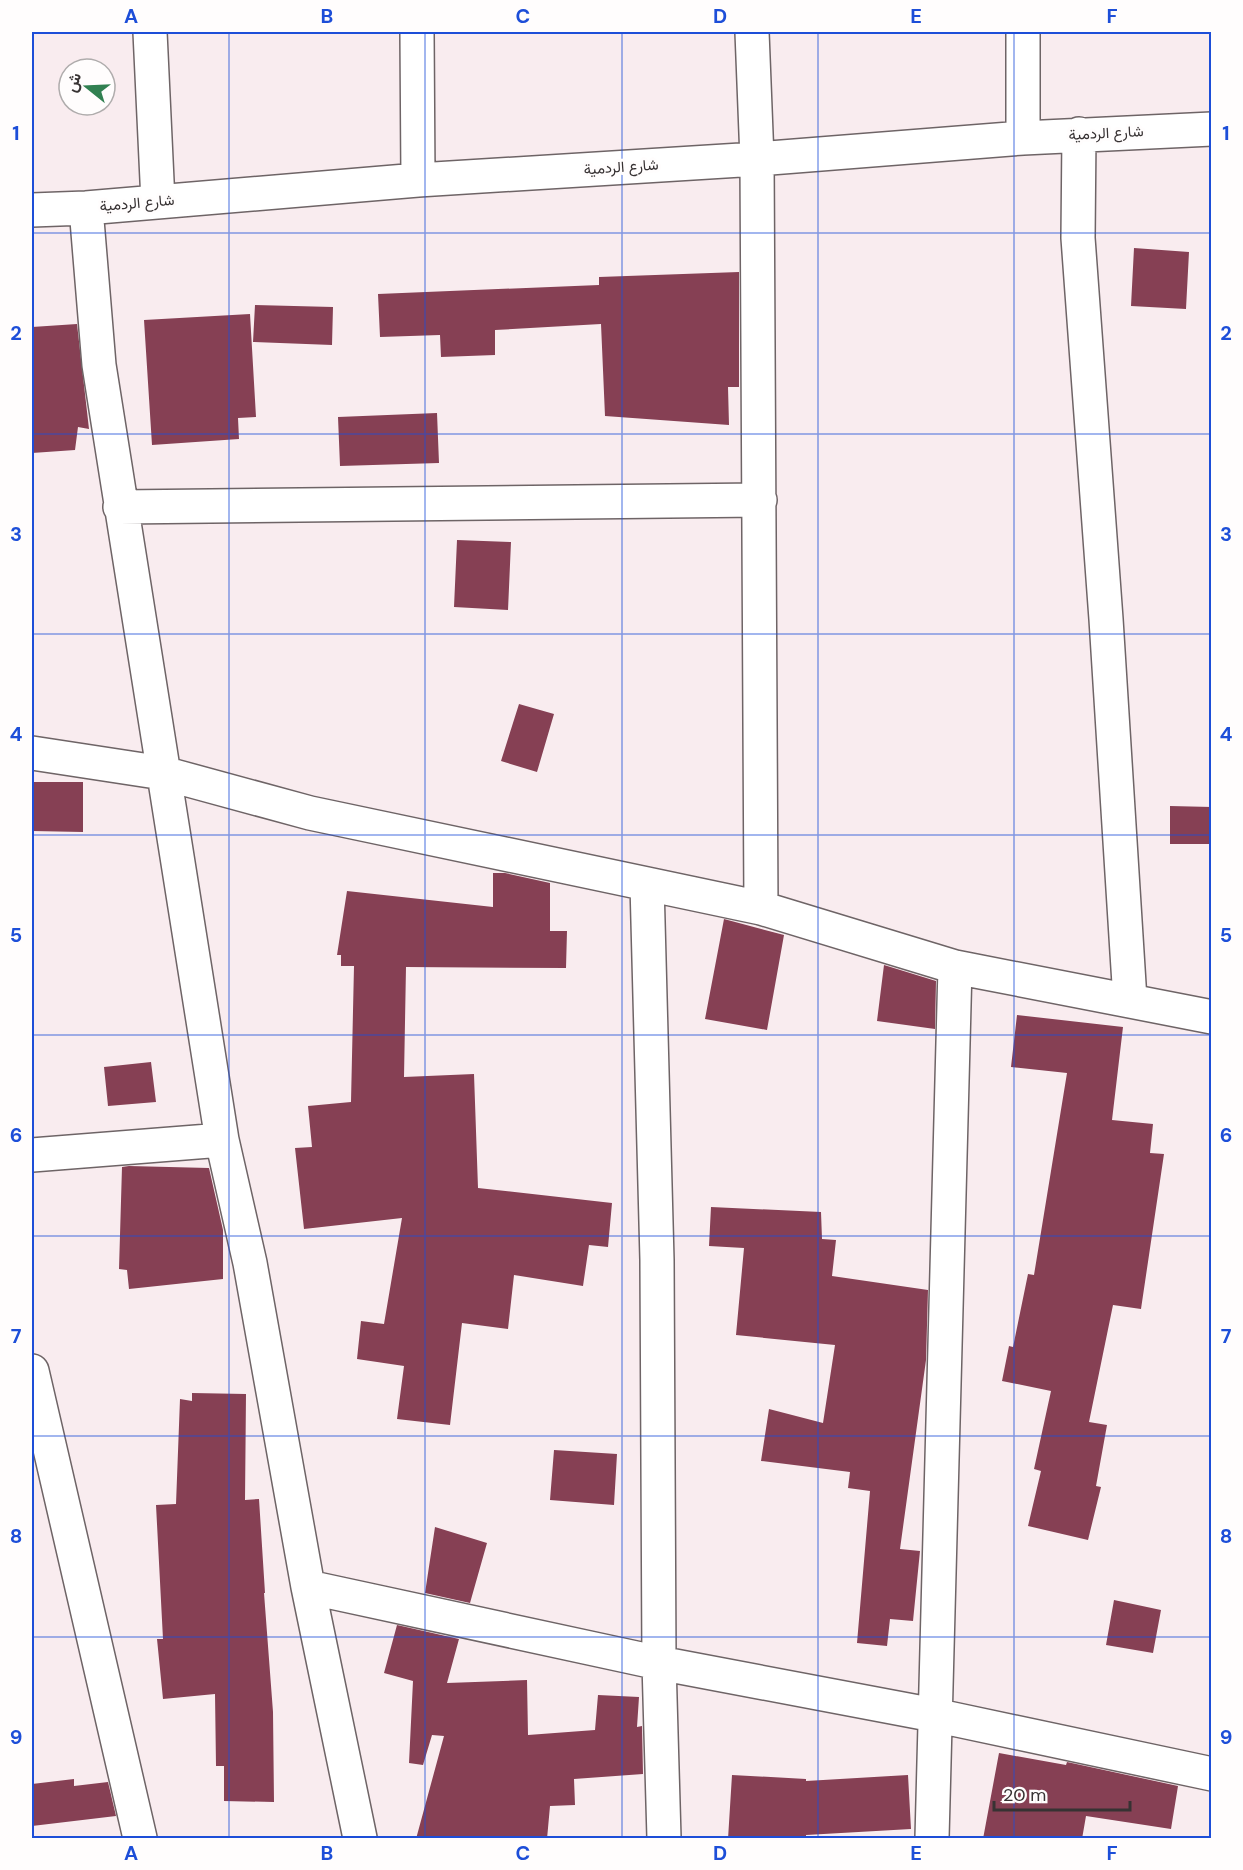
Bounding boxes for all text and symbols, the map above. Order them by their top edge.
text: A [124,3,138,29]
text: B [321,3,333,29]
text: C [516,3,530,29]
text: D [713,3,727,29]
text: E [910,3,922,29]
text: F [1106,3,1118,29]
north arrow [57,57,117,117]
text: ش [60,70,86,95]
text: 1 [12,120,20,146]
text: 1 [1222,120,1230,146]
street label: شارع الردمية [1068,121,1144,146]
street label: شارع الردمية [583,154,659,181]
street label: شارع الردمية [99,190,175,217]
text: 2 [10,320,22,346]
text: 2 [1220,320,1232,346]
text: 3 [10,521,22,547]
text: 3 [1220,521,1232,547]
text: 4 [10,721,23,747]
text: 4 [1220,721,1233,747]
text: 5 [10,922,22,948]
text: 5 [1220,922,1232,948]
text: 6 [10,1122,22,1148]
text: 6 [1220,1122,1232,1148]
text: 7 [11,1323,22,1349]
text: 7 [1221,1323,1232,1349]
text: 8 [10,1523,22,1549]
text: 8 [1220,1523,1232,1549]
text: 9 [10,1724,22,1750]
text: 9 [1220,1724,1232,1750]
scale bar [994,1774,1130,1812]
text: 20 m [1003,1783,1046,1807]
text: A [124,1840,138,1866]
text: B [321,1840,333,1866]
text: C [516,1840,530,1866]
text: D [713,1840,727,1866]
text: E [910,1840,922,1866]
text: F [1106,1840,1118,1866]

